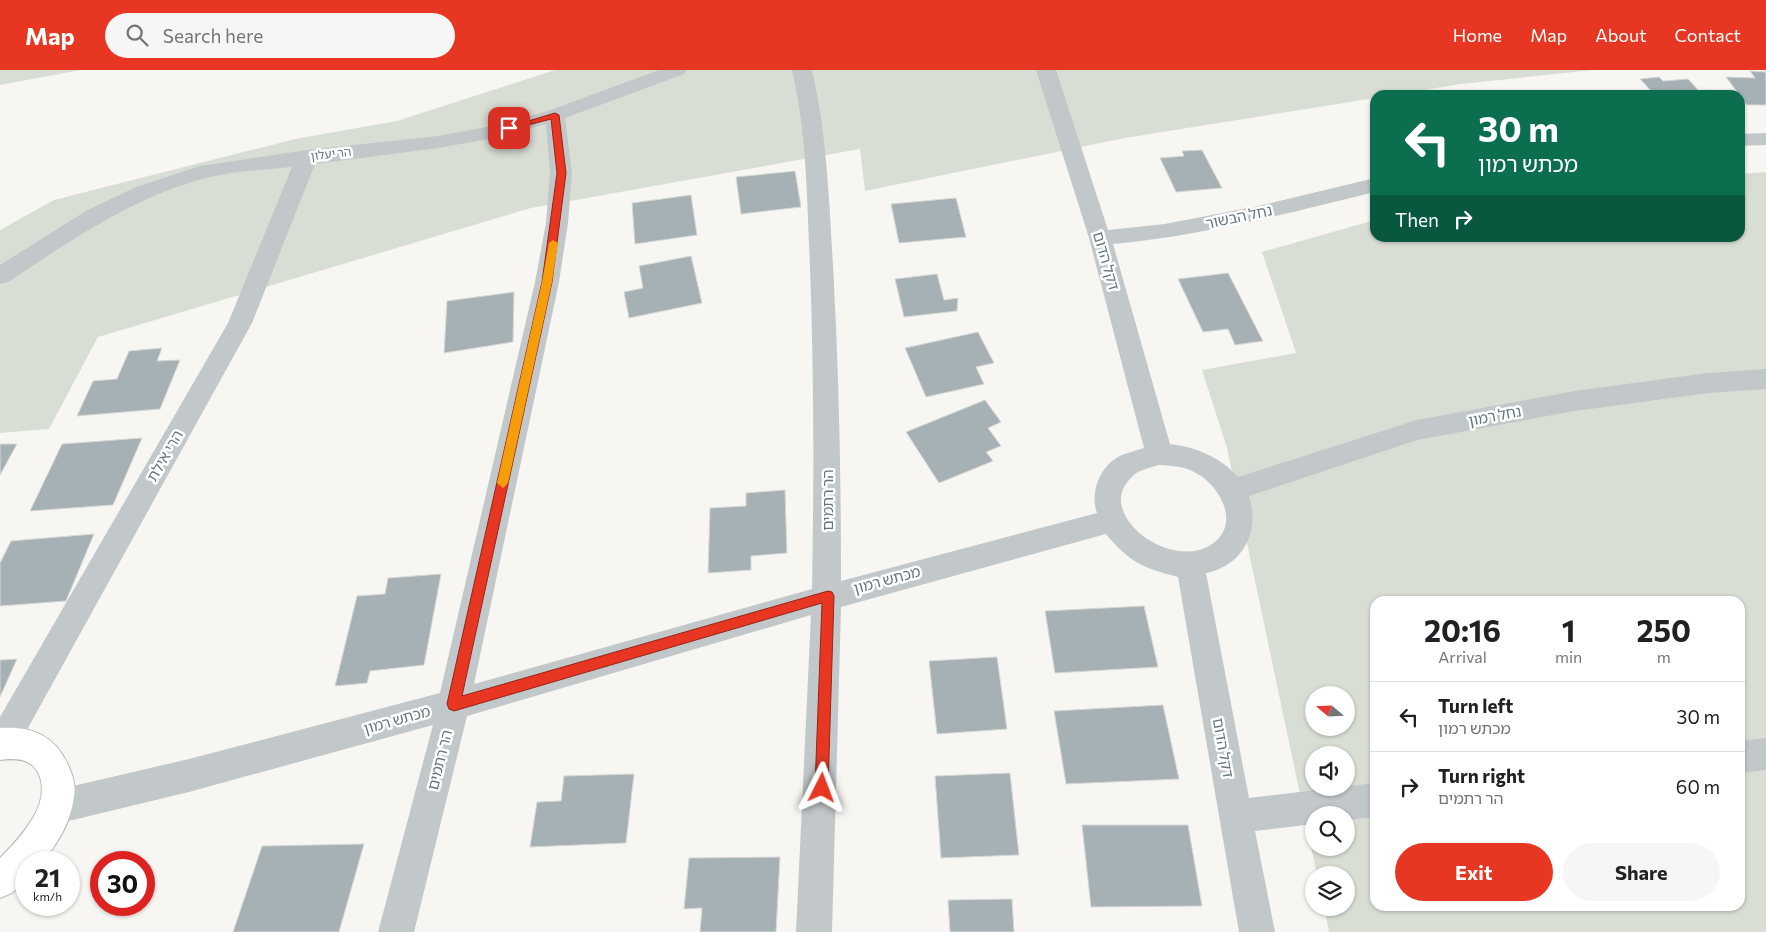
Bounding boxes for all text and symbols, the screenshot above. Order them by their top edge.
search box [105,13,455,58]
text: Map [25,21,75,50]
icon: search [123,21,151,49]
text: Search here [163,24,263,47]
text: Home [1453,24,1502,46]
text: Map [1530,24,1567,46]
text: About [1595,24,1647,46]
text: Contact [1675,24,1741,46]
text: 30 m [1478,106,1559,149]
pin [488,107,530,149]
icon: left [1395,110,1460,175]
icon: arrive [495,114,523,142]
street label: הר יעלון [310,144,352,162]
text: מכתש רמון [1478,150,1578,177]
street label: נחל הבשור [1204,200,1274,232]
icon: right [1449,205,1477,233]
text: Then [1395,208,1439,231]
street label: דקל הדום [1090,229,1124,292]
street label: נחל רמון [1467,401,1523,429]
street label: הרי אילת [142,427,186,484]
street label: הר רתמים [818,469,836,531]
street label: מכתש רמון [851,561,922,597]
text: 20:16 [1424,611,1501,648]
text: 1 [1562,611,1575,648]
text: 250 [1636,611,1691,648]
text: Arrival [1438,647,1487,666]
text: min [1555,647,1582,666]
text: m [1657,647,1671,666]
north arrow [1305,686,1355,736]
map controls [1305,686,1355,916]
text: Turn left [1438,694,1513,717]
street label: מכתש רמון [361,701,432,737]
icon: left [1395,703,1423,731]
text: 30 m [1677,705,1720,728]
street label: דקל הדום [1210,717,1238,779]
text: מכתש רמון [1438,718,1511,737]
street label: הר רתמים [423,728,455,792]
button: sound [1305,746,1355,796]
position arrow [795,761,847,813]
text: Turn right [1438,764,1525,787]
icon: right [1395,773,1423,801]
text: 60 m [1676,775,1720,798]
text: הר רתמים [1438,788,1504,807]
button: search [1305,806,1355,856]
button: Exit [1395,843,1553,901]
button: Share [1563,843,1720,901]
speed limit sign: 30 [90,851,155,916]
text: 21 [35,862,60,892]
button: layers [1305,866,1355,916]
text: km/h [33,889,62,903]

